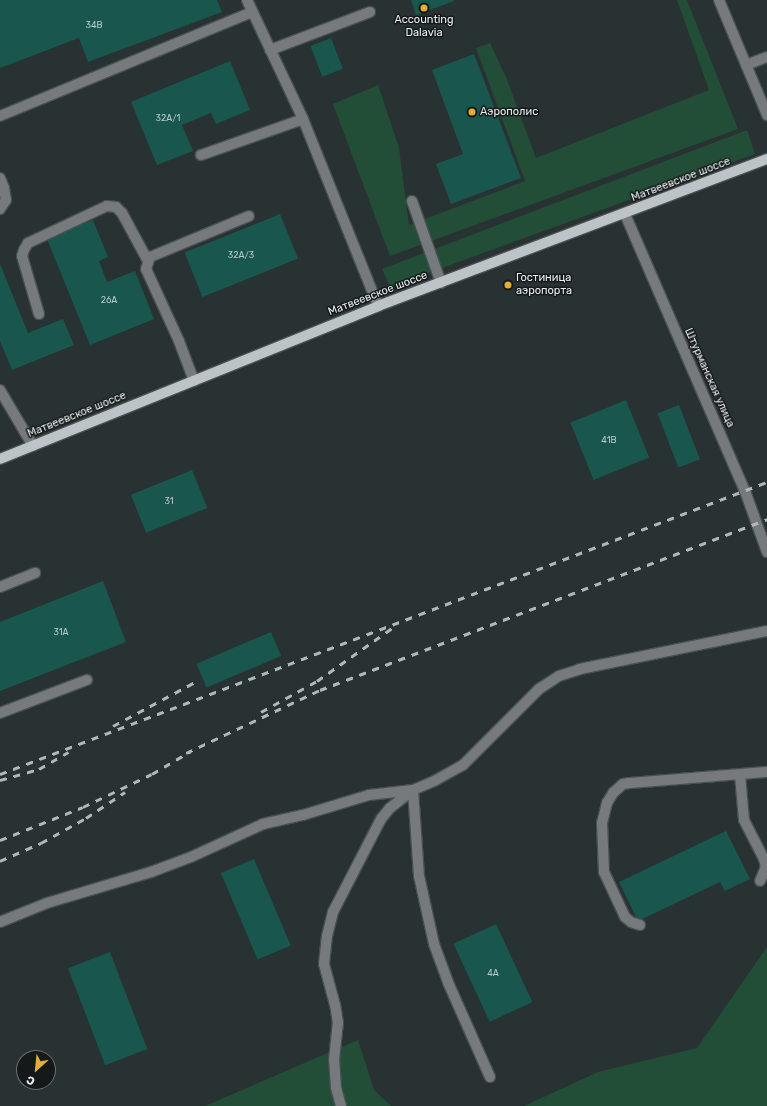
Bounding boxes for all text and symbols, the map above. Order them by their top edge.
marker: Accounting Dalavia [419,3,429,13]
place label: Accounting Dalavia [394,14,454,40]
house number: 34В [85,20,103,30]
place label: Аэрополис [480,105,538,119]
marker: Аэрополис [467,107,477,117]
house number: 32А/1 [156,113,180,123]
street label: Матвеевское шоссе [630,155,732,205]
house number: 32А/3 [228,250,254,260]
street label: Матвеевское шоссе [327,269,429,319]
place label: Гостиница аэропорта [516,272,572,298]
marker: Гостиница аэропорта [503,280,513,290]
house number: 26А [101,295,117,305]
street label: Штурманская улица [681,326,737,430]
street label: Матвеевское шоссе [26,389,128,441]
house number: 41В [601,435,617,445]
house number: 31 [164,496,174,506]
house number: 31А [53,627,69,637]
house number: 4А [487,968,499,978]
north arrow [16,1050,56,1090]
text: С [24,1073,37,1088]

